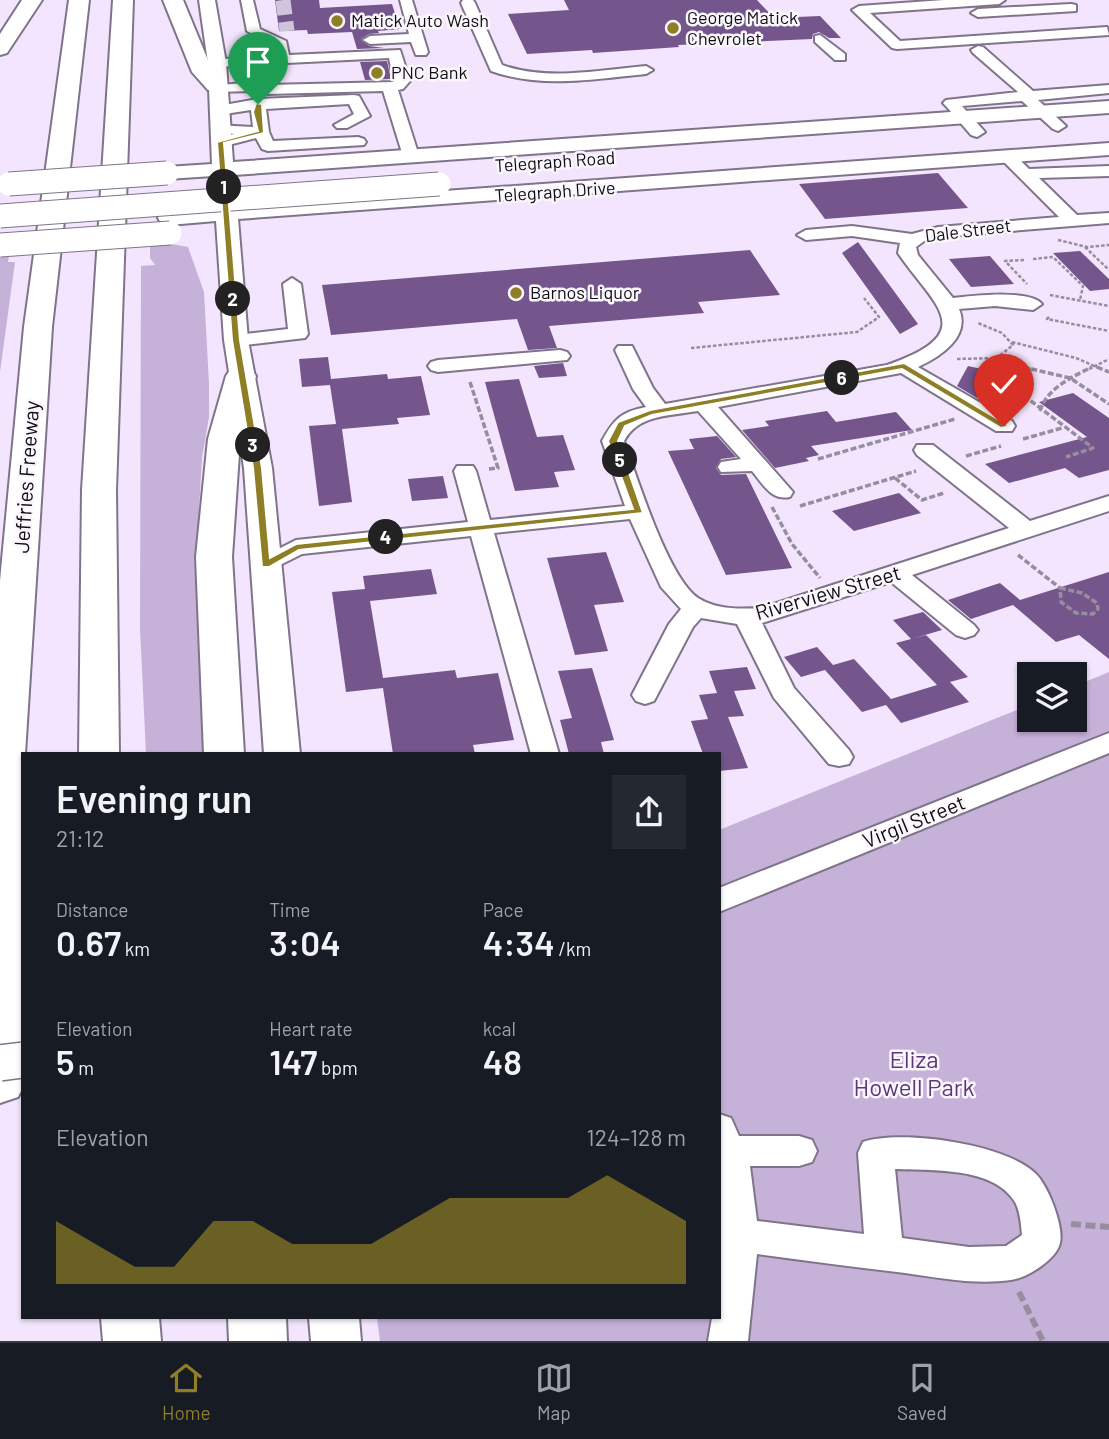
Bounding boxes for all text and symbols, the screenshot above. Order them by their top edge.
place label: George Matick Chevrolet [687,6,798,49]
place label: Matick Auto Wash [351,9,489,31]
marker: Matick Auto Wash [329,13,345,29]
marker: George Matick Chevrolet [665,20,681,36]
pin [228,32,288,104]
icon: arrive [239,43,277,81]
place label: PNC Bank [391,61,467,83]
marker: PNC Bank [369,65,385,81]
street label: Telegraph Road [494,146,616,176]
pin: 1 [206,170,242,204]
text: 1 [220,175,227,198]
street label: Telegraph Drive [494,176,616,206]
street label: Dale Street [924,214,1012,246]
place label: Barnos Liquor [530,281,640,303]
pin: 2 [216,282,250,316]
marker: Barnos Liquor [508,285,524,301]
text: 2 [227,287,238,310]
pin [974,354,1034,426]
pin: 6 [824,360,860,396]
icon: check [985,365,1023,403]
text: 6 [836,366,847,389]
street label: Jeffries Freeway [8,399,43,554]
pin: 3 [236,428,270,462]
text: 3 [247,433,258,456]
pin: 5 [602,442,638,477]
text: 5 [614,448,625,471]
pin: 4 [368,520,404,554]
text: 4 [380,525,391,548]
street label: Riverview Street [752,559,903,624]
map controls [1017,662,1087,732]
button: layers [1017,662,1087,732]
text: Evening run [56,775,252,821]
button: share [612,775,686,849]
street label: Virgil Street [859,789,968,852]
text: 21:12 [56,824,104,852]
text: Distance [56,898,128,921]
text: Time [269,898,310,921]
text: Pace [483,898,524,921]
text: 0.67 [56,921,121,963]
text: 3:04 [269,921,341,963]
text: 4:34 [483,921,555,963]
text: km [121,937,150,960]
text: /km [555,937,591,960]
text: Elevation [56,1017,133,1040]
text: Heart rate [269,1017,353,1040]
text: kcal [483,1017,516,1040]
text: 5 [56,1040,75,1082]
text: 147 [269,1040,317,1082]
text: 48 [483,1040,522,1082]
park label: Eliza Howell Park [854,1044,974,1101]
text: m [75,1056,94,1079]
text: bpm [317,1056,358,1079]
text: Elevation [56,1123,149,1151]
text: 124–128 m [587,1123,686,1151]
tab: Home [162,1359,211,1424]
tab: Map [535,1359,573,1424]
tab: Saved [897,1359,947,1424]

